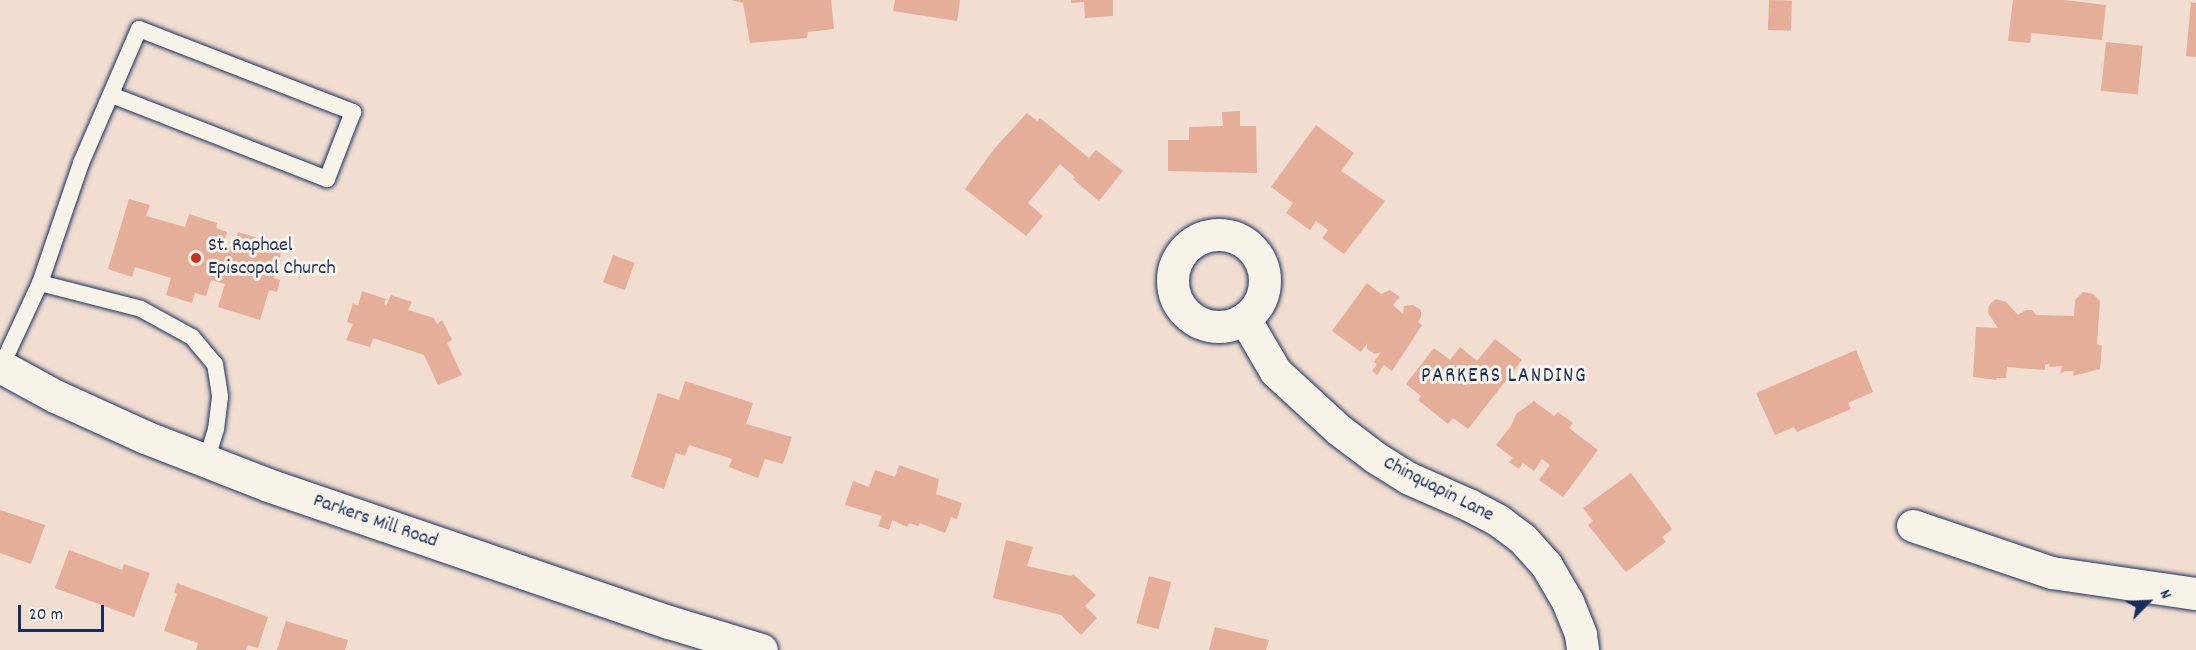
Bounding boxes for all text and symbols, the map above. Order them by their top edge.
place label: St. Raphael Episcopal Church [208,234,336,281]
marker: St. Raphael Episcopal Church [189,251,203,265]
district label: PARKERS LANDING [1421,364,1587,390]
street label: Chinquapin Lane [1379,452,1497,528]
street label: Parkers Mill Road [310,489,440,555]
north arrow [2118,572,2178,632]
text: N [2153,586,2177,603]
scale bar [21,593,106,631]
text: 20 m [29,603,63,628]

